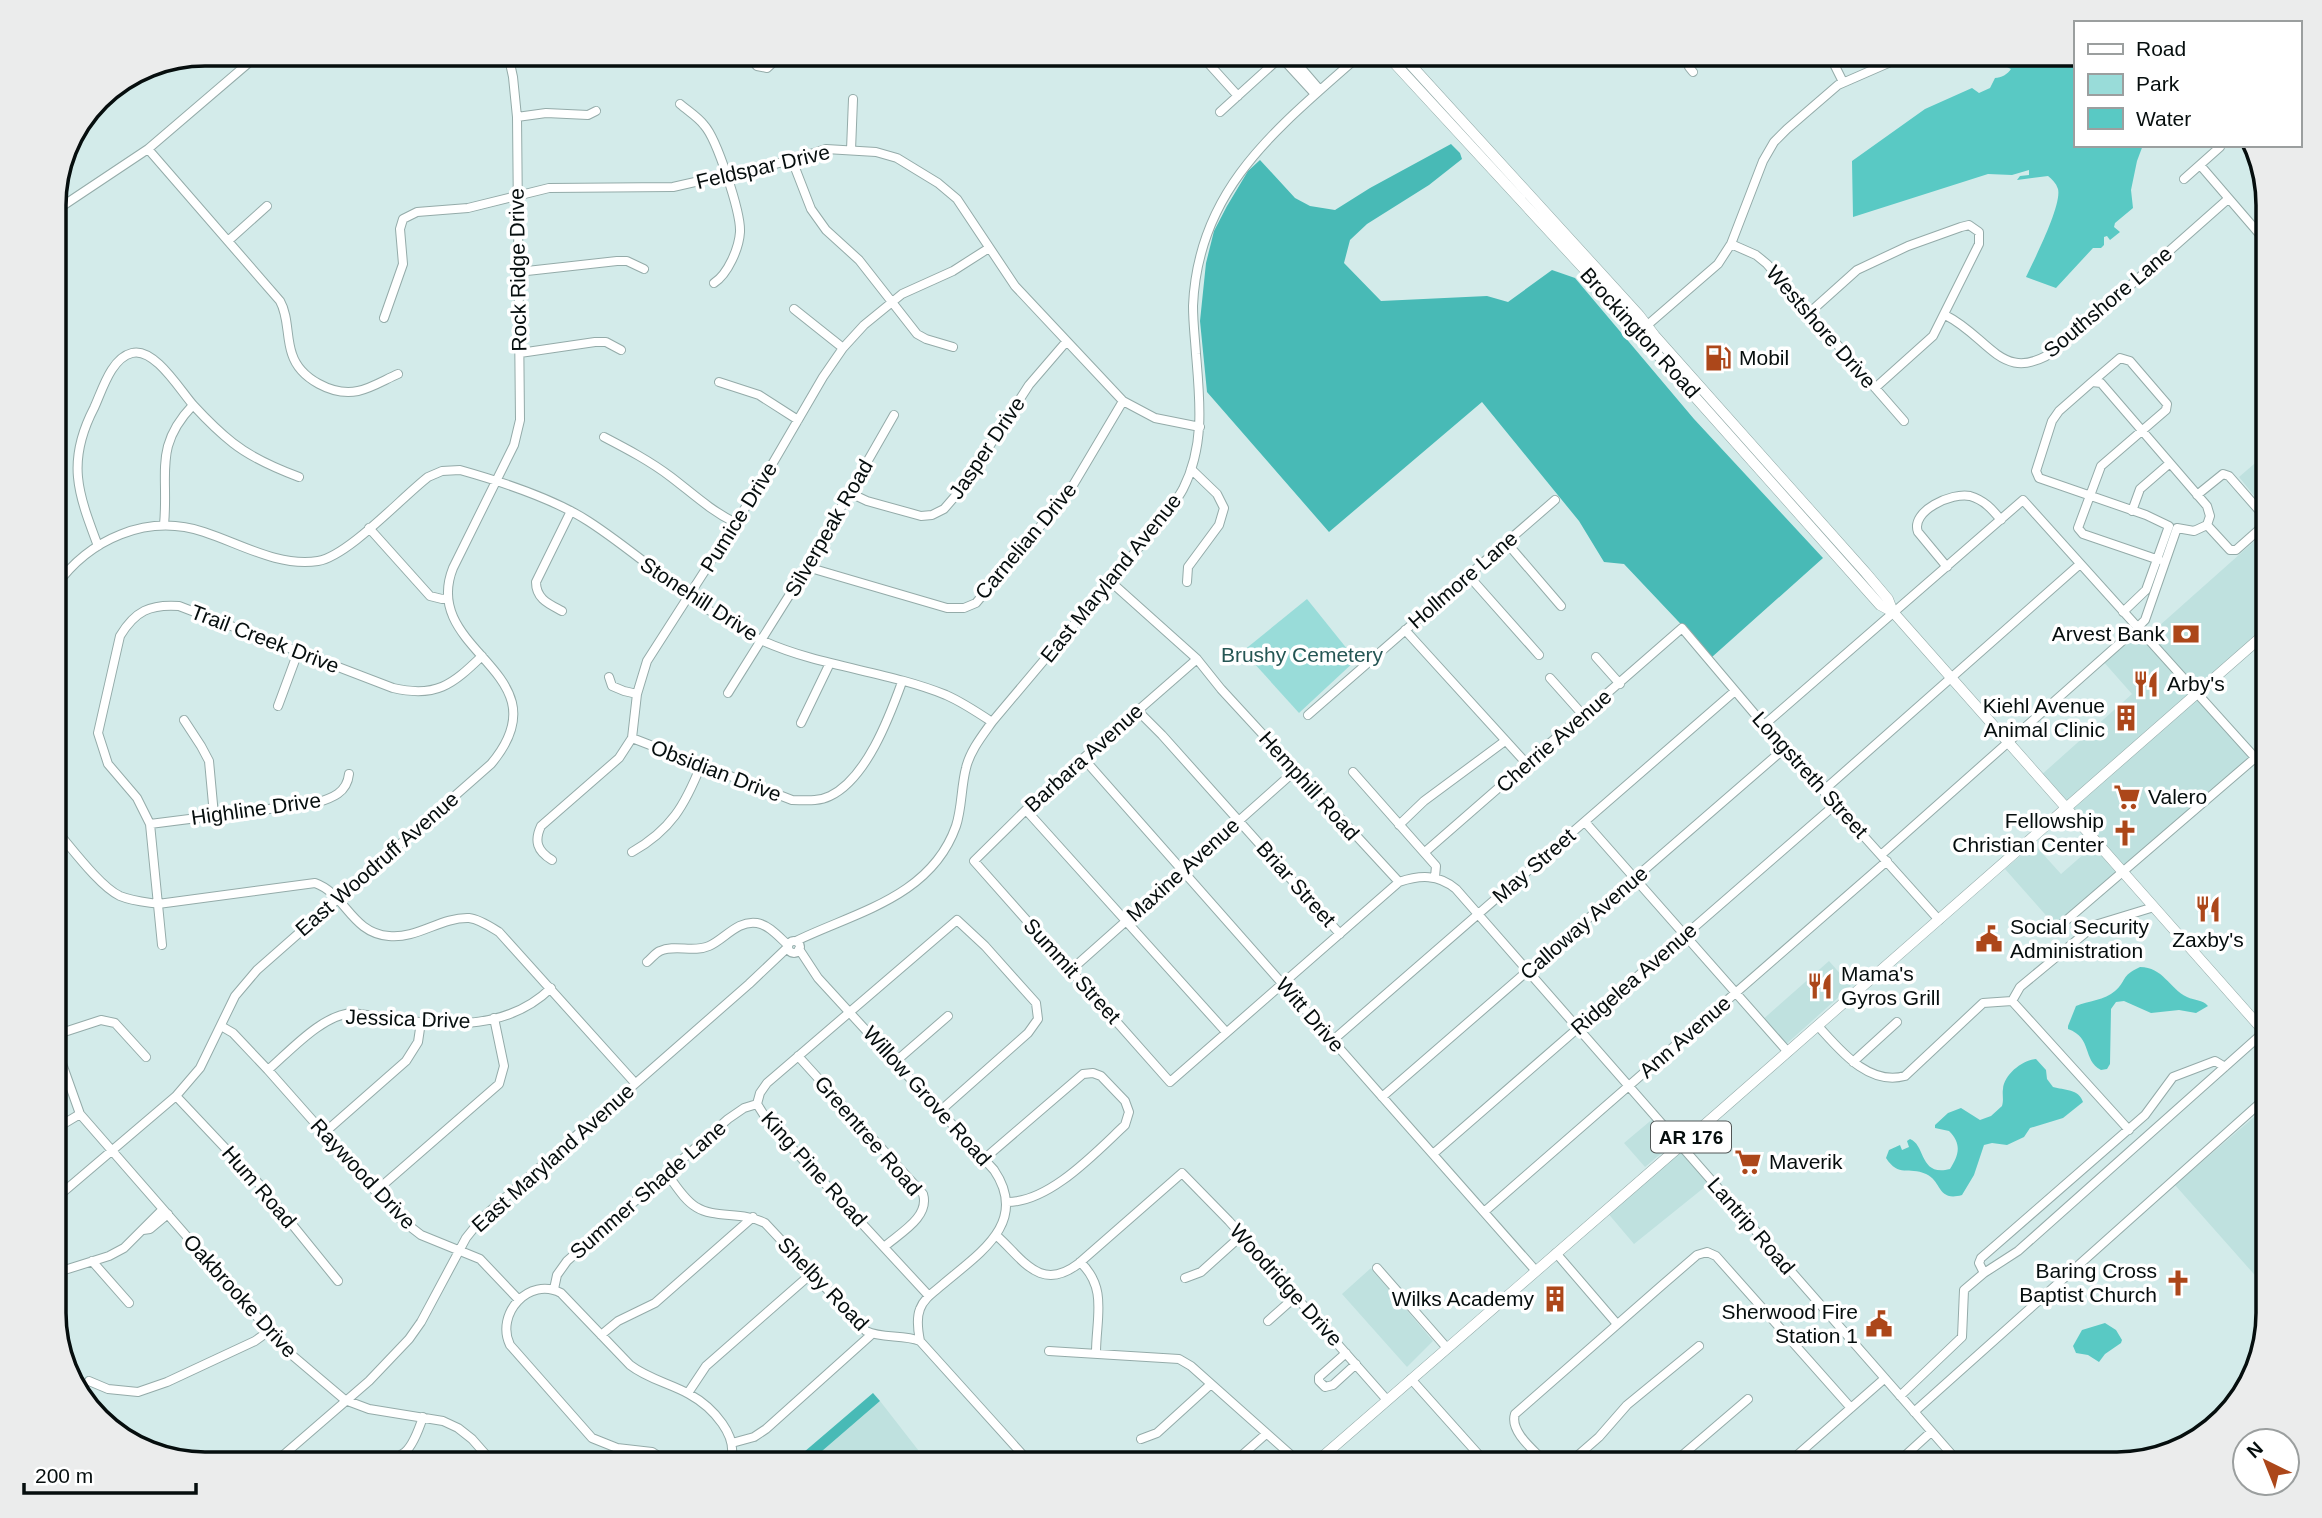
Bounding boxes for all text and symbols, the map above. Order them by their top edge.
legend [2074,21,2301,147]
text: Road [2136,37,2186,60]
text: Park [2136,72,2180,95]
text: Water [2136,107,2191,130]
street label: Feldspar Drive [694,140,832,193]
street label: Rock Ridge Drive [505,188,530,352]
street label: Southshore Lane [2039,241,2176,362]
street label: Westshore Drive [1762,261,1881,393]
street label: Brockington Road [1576,263,1705,402]
fuel station icon: Mobil [1703,343,1733,373]
place label: Mobil [1739,346,1789,369]
street label: Jasper Drive [944,392,1029,503]
street label: Silverpeak Road [780,455,877,600]
street label: Pumice Drive [696,458,781,576]
street label: Carnelian Drive [970,478,1081,604]
street label: East Maryland Avenue [1036,489,1186,666]
street label: Hollmore Lane [1404,526,1522,633]
street label: Stonehill Drive [636,552,762,645]
street label: Trail Creek Drive [188,600,342,677]
bank icon: Arvest Bank [2171,619,2201,649]
place label: Arvest Bank [2052,622,2165,645]
park label: Brushy Cemetery [1221,643,1384,666]
restaurant icon: Arby's [2131,669,2161,699]
place label: Arby's [2167,672,2225,695]
street label: Cherrie Avenue [1492,685,1616,797]
place label: Kiehl Avenue Animal Clinic [1983,694,2105,741]
street label: Barbara Avenue [1020,699,1147,816]
building icon: Kiehl Avenue Animal Clinic [2111,703,2141,733]
street label: Longstreth Street [1748,707,1873,842]
street label: Hemphill Road [1255,727,1364,845]
street label: Obsidian Drive [648,735,785,806]
supermarket icon: Valero [2112,782,2142,812]
place label: Valero [2148,785,2207,808]
street label: East Woodruff Avenue [291,787,463,940]
street label: Highline Drive [190,788,322,829]
place label: Fellowship Christian Center [1952,809,2104,856]
street label: Maxine Avenue [1122,813,1244,926]
church icon: Fellowship Christian Center [2110,818,2140,848]
street label: May Street [1488,824,1580,908]
street label: Briar Street [1252,837,1341,931]
street label: Calloway Avenue [1515,861,1652,984]
restaurant icon: Zaxby's [2193,894,2223,924]
street label: Summit Street [1019,914,1126,1028]
place label: Social Security Administration [2010,915,2149,962]
street label: Ridgelea Avenue [1566,918,1701,1039]
public building icon: Social Security Administration [1974,924,2004,954]
place label: Zaxby's [2172,928,2244,951]
place label: Mama's Gyros Grill [1841,962,1940,1009]
restaurant icon: Mama's Gyros Grill [1805,971,1835,1001]
street label: Witt Drive [1272,973,1349,1057]
street label: Ann Avenue [1635,991,1735,1082]
street label: Jessica Drive [345,1005,471,1032]
street label: Willow Grove Road [859,1021,996,1170]
street label: Greentree Road [810,1071,926,1200]
street label: East Maryland Avenue [467,1079,638,1236]
street label: King Pine Road [757,1107,872,1231]
street label: Raywood Drive [306,1114,420,1234]
street label: Summer Shade Lane [565,1116,730,1263]
road number: AR 176 [1651,1121,1731,1152]
street label: Hum Road [218,1141,301,1232]
supermarket icon: Maverik [1733,1147,1763,1177]
place label: Maverik [1769,1150,1843,1173]
street label: Lantrip Road [1703,1173,1800,1279]
street label: Woodridge Drive [1226,1219,1347,1350]
street label: Oakbrooke Drive [179,1229,302,1362]
street label: Shelby Road [773,1232,873,1335]
place label: Baring Cross Baptist Church [2019,1259,2157,1306]
church icon: Baring Cross Baptist Church [2163,1268,2193,1298]
building icon: Wilks Academy [1540,1284,1570,1314]
place label: Wilks Academy [1392,1287,1534,1310]
place label: Sherwood Fire Station 1 [1721,1300,1858,1347]
public building icon: Sherwood Fire Station 1 [1864,1309,1894,1339]
north arrow [2231,1427,2301,1497]
text: N [2243,1438,2267,1462]
scale bar [24,1452,196,1496]
text: 200 m [35,1464,93,1487]

